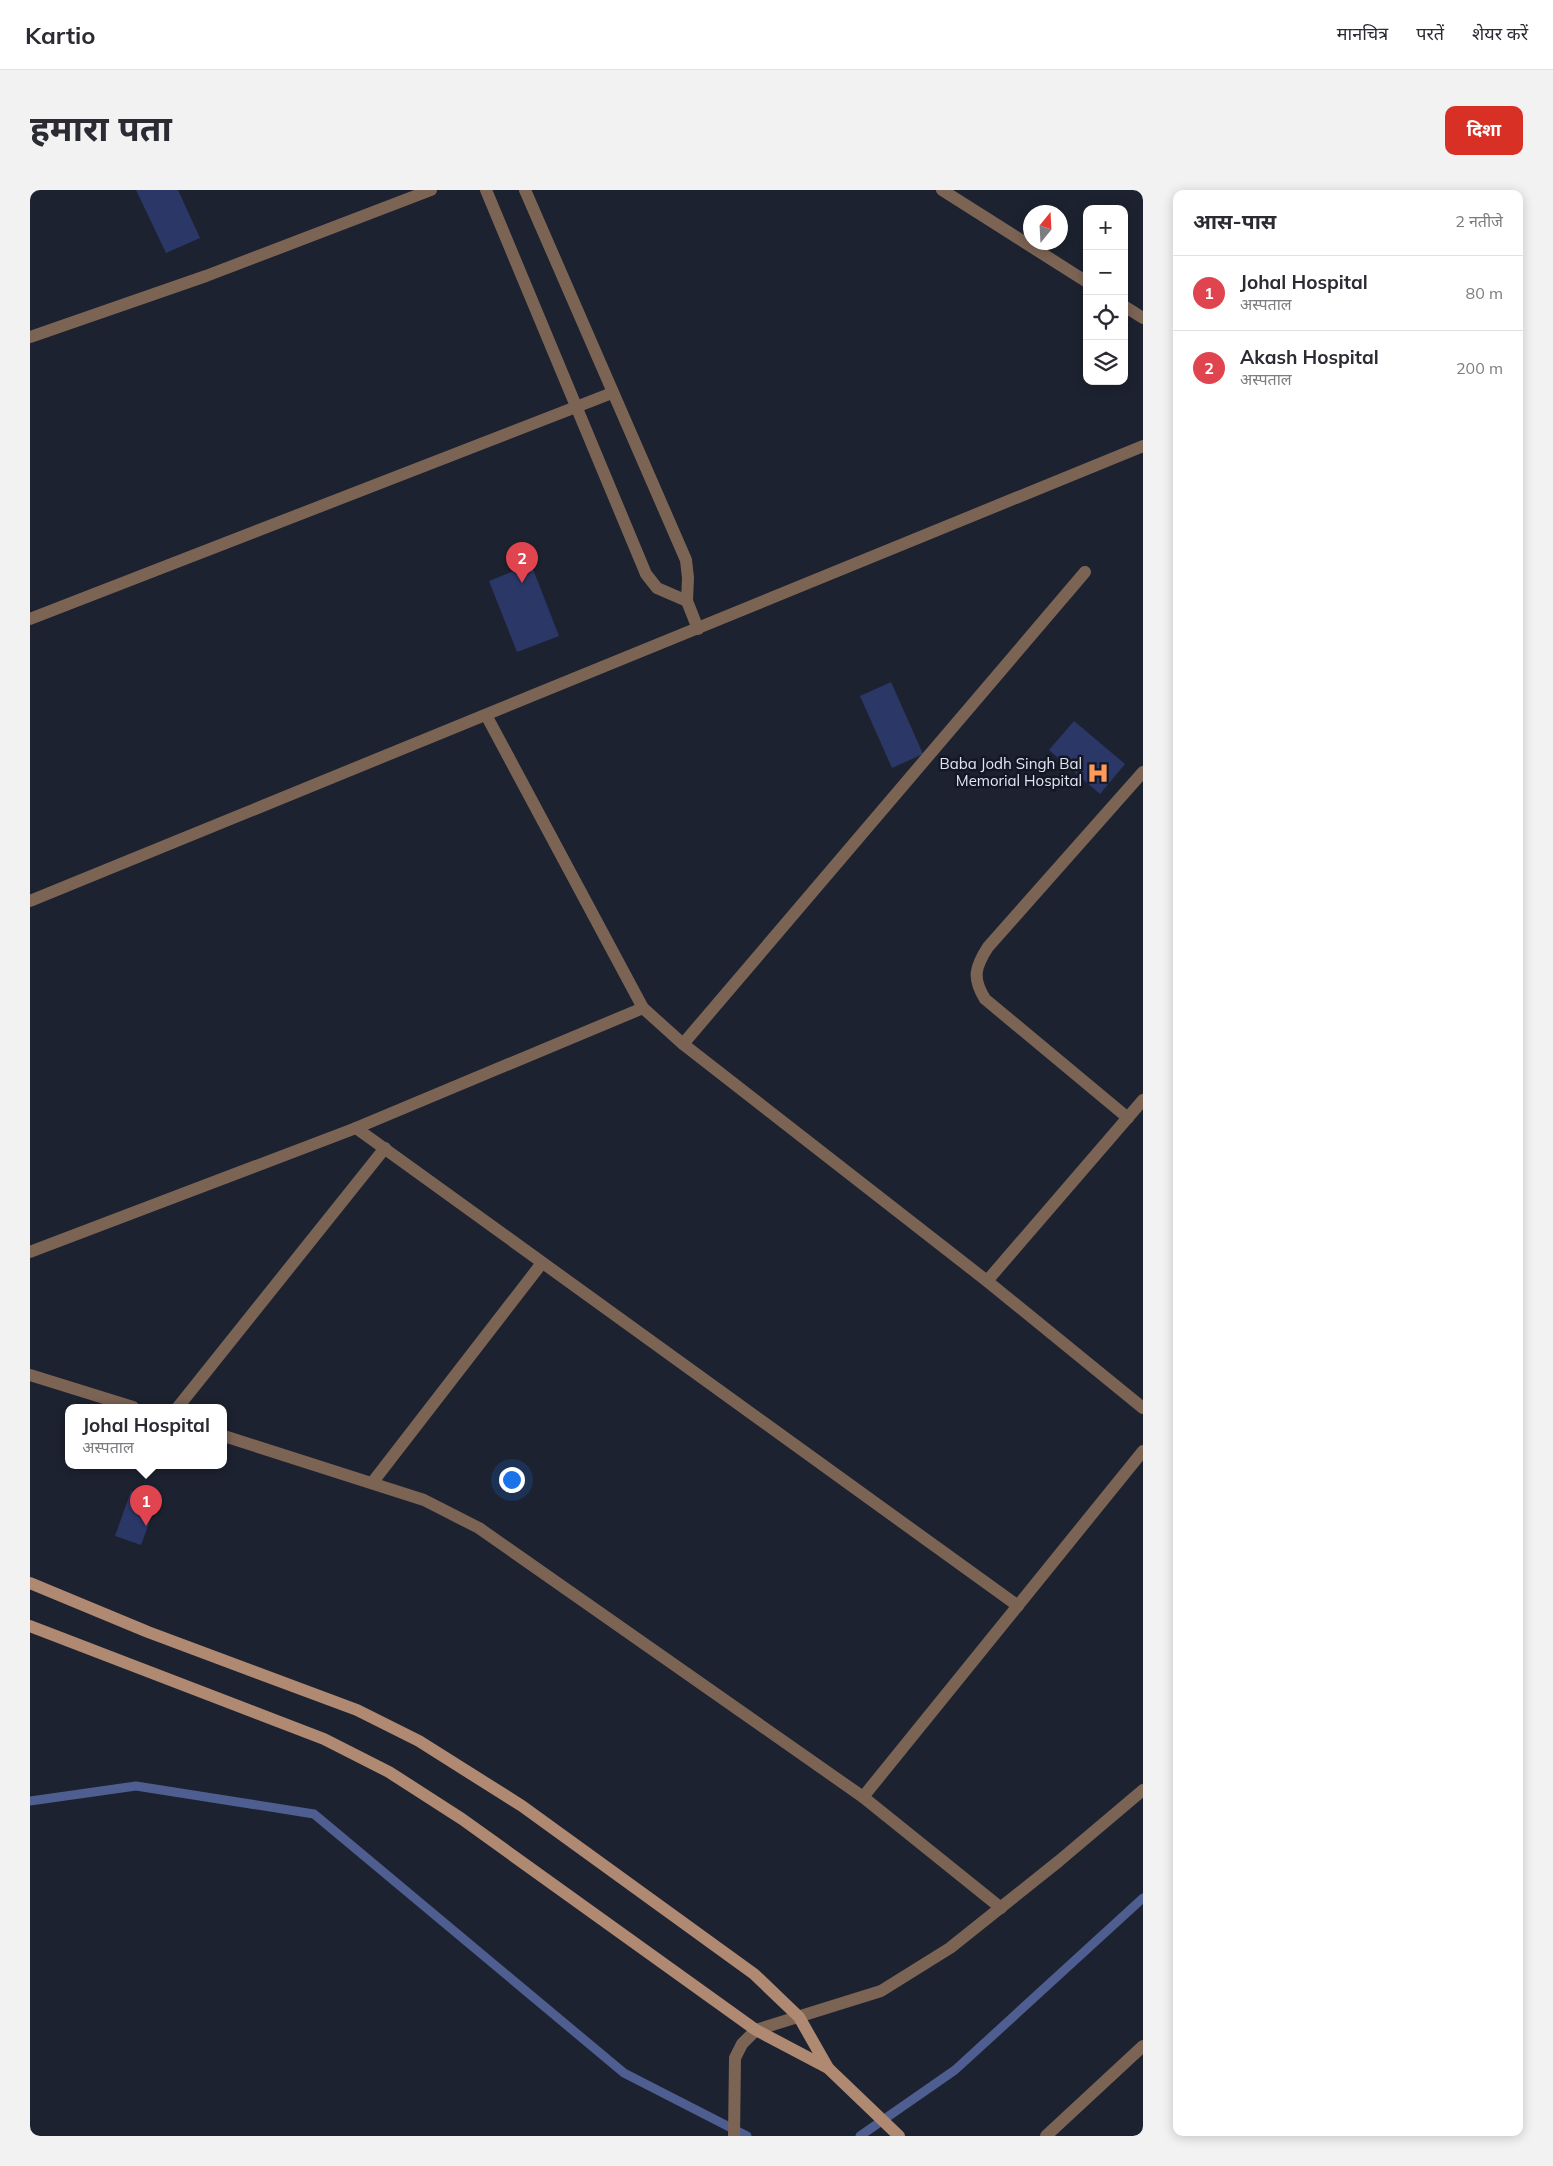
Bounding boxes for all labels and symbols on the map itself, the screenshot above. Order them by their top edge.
north arrow [1023,205,1068,250]
pin: 2 [506,542,538,583]
place label: Baba Jodh Singh Bal Memorial Hospital [939,754,1082,790]
hospital icon: Baba Jodh Singh Bal Memorial Hospital [1085,760,1111,786]
your location [499,1467,525,1493]
pin: 1 [130,1485,162,1526]

